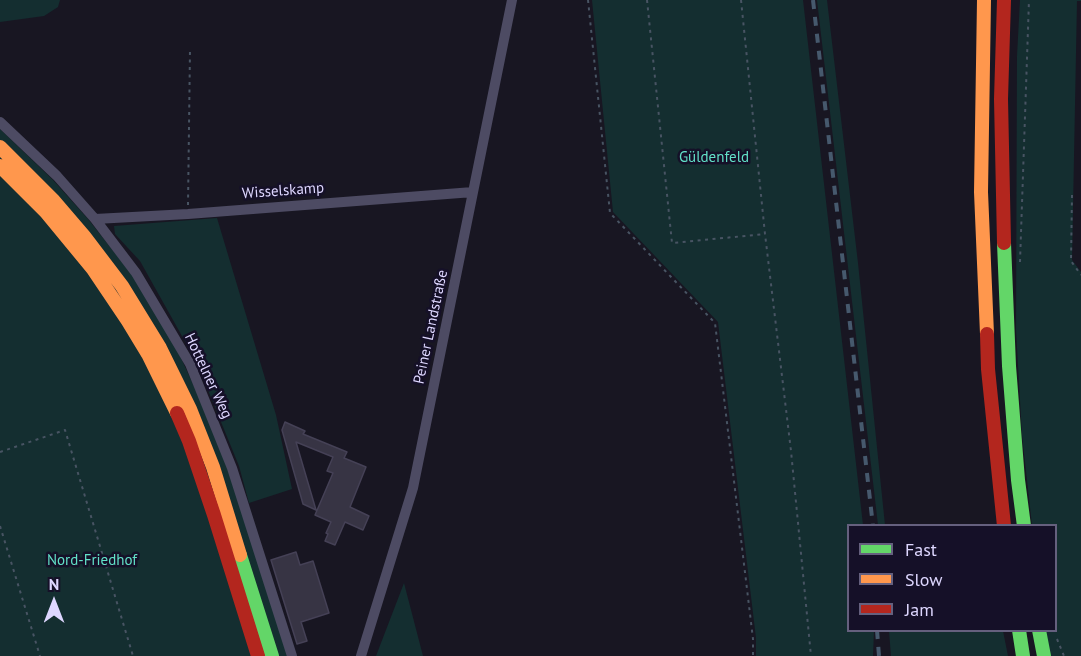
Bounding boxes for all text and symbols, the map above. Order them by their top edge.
park label: Güldenfeld [679,149,749,167]
street label: Wisselskamp [241,179,325,203]
street label: Peiner Landstraße [410,268,452,386]
street label: Hottelner Weg [180,330,236,422]
legend [847,524,1057,632]
text: Fast [905,538,937,561]
park label: Nord-Friedhof [47,552,137,570]
text: Slow [905,568,943,591]
north arrow [24,572,84,632]
text: N [49,574,59,594]
text: Jam [905,598,934,621]

